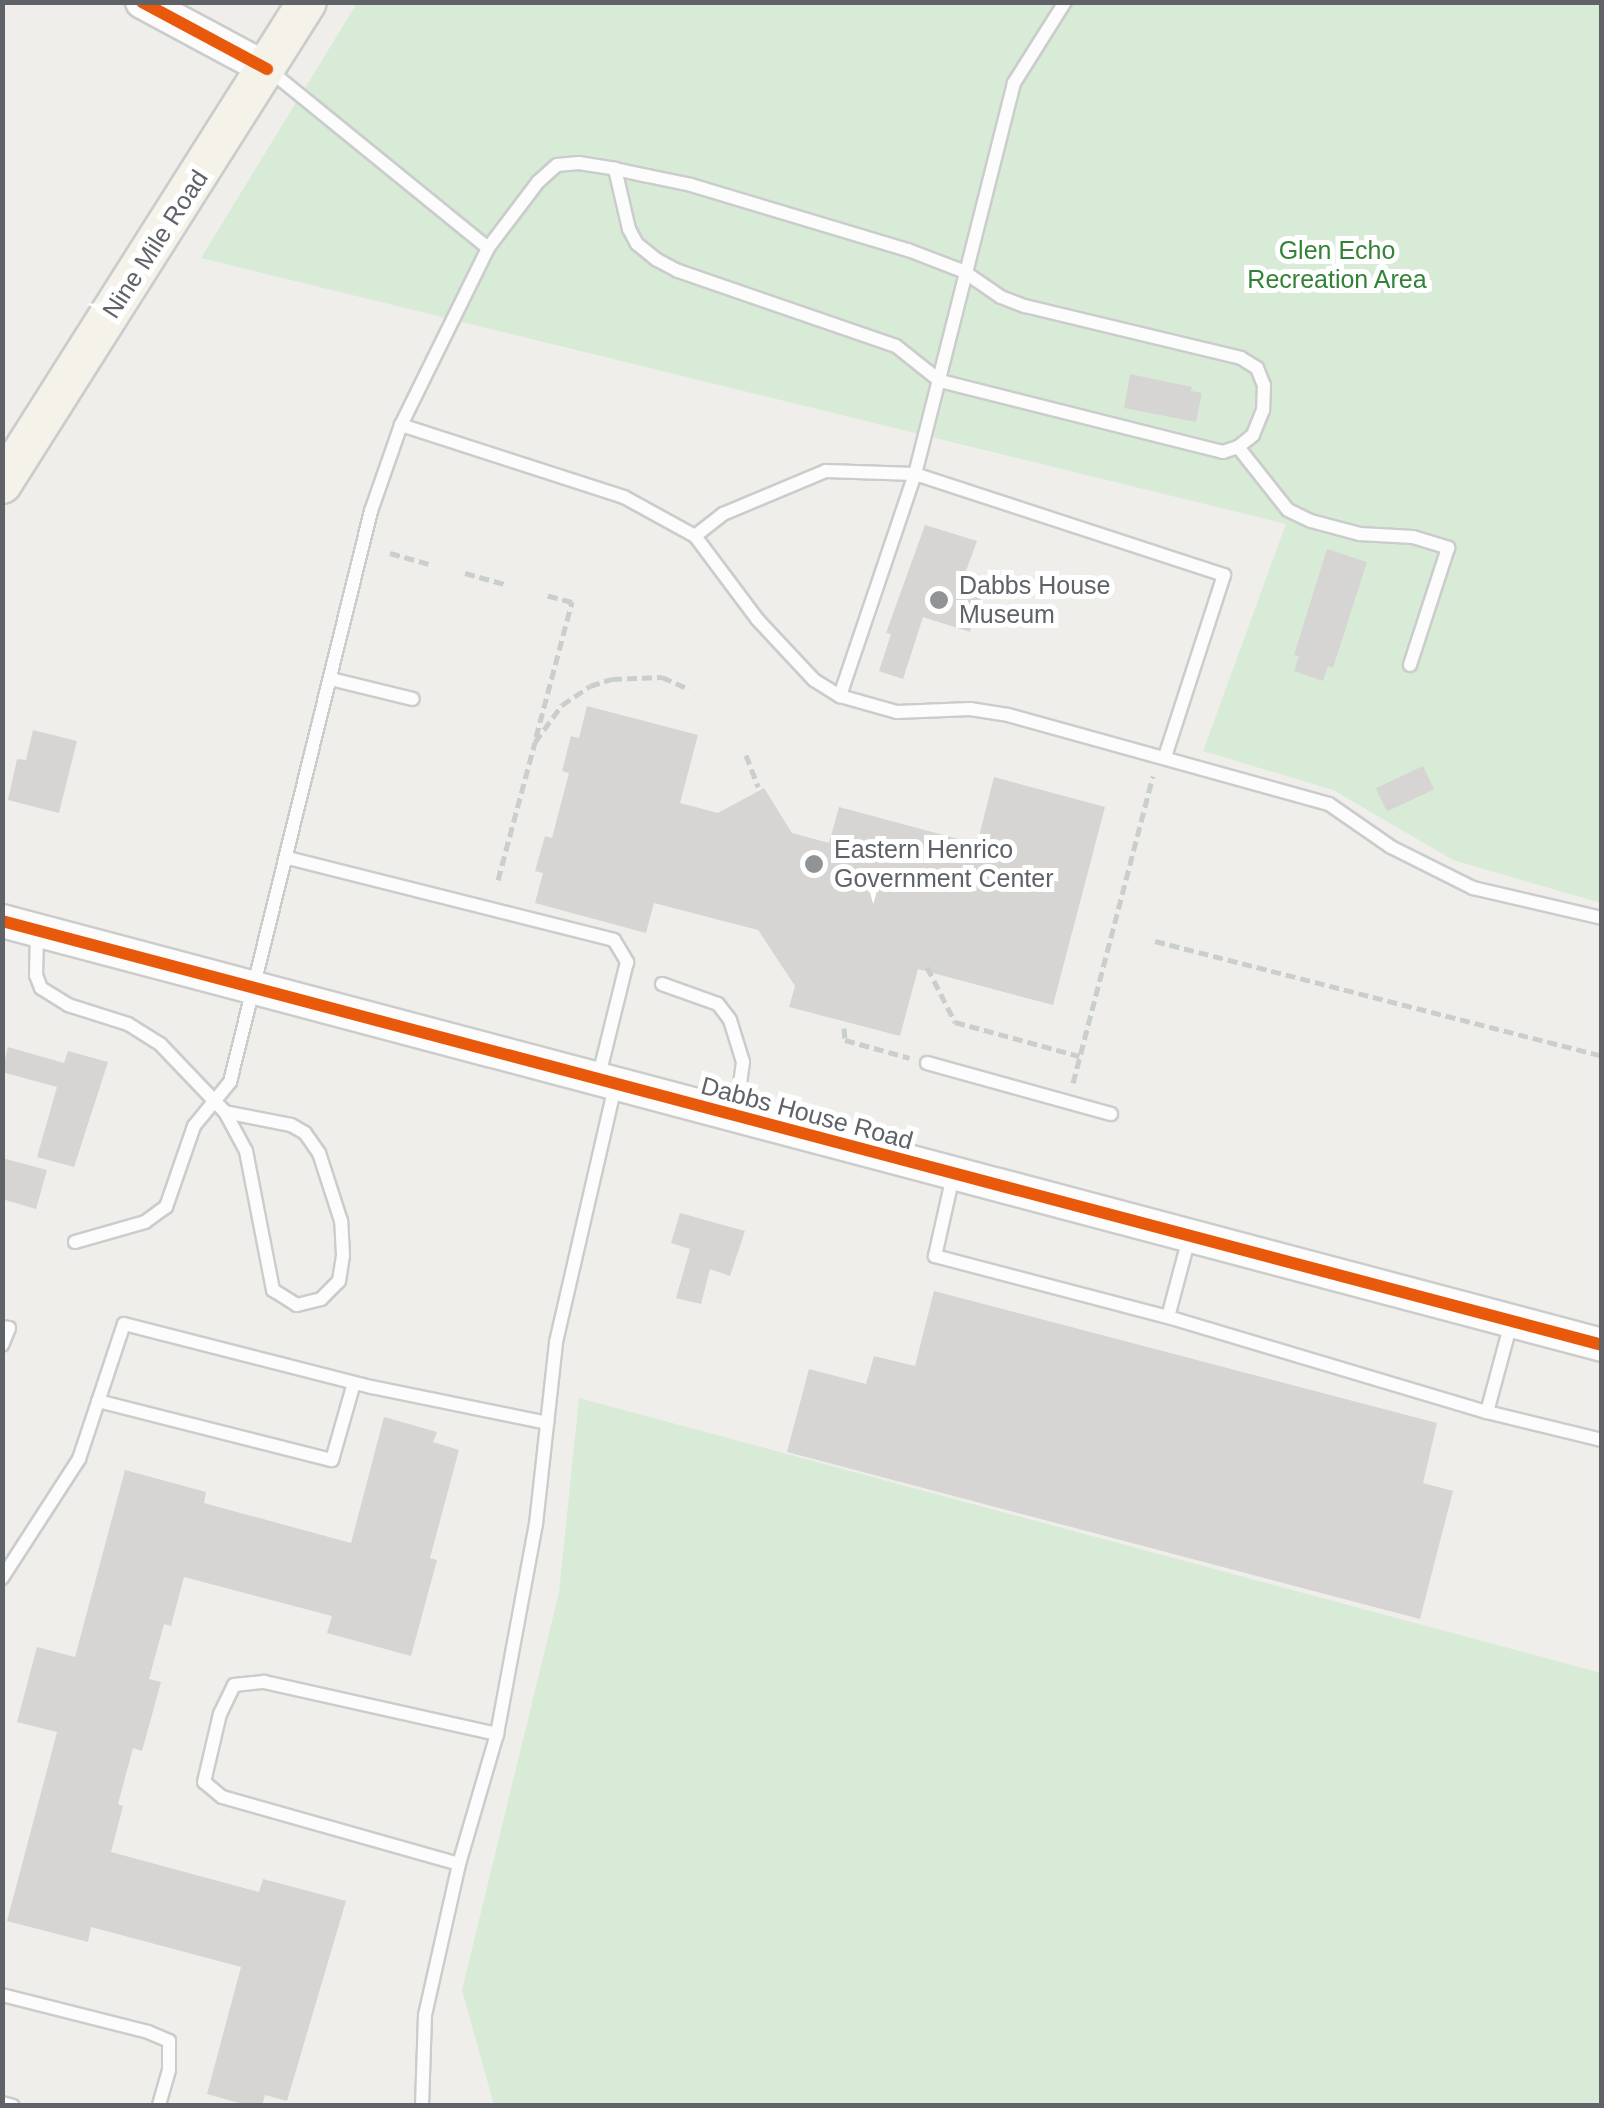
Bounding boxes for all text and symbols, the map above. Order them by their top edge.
street label: Nine Mile Road [96,164,214,324]
park label: Glen Echo Recreation Area [1247,236,1427,295]
place label: Dabbs House Museum [959,571,1110,630]
marker: Dabbs House Museum [928,589,950,611]
place label: Eastern Henrico Government Center [834,835,1054,894]
marker: Eastern Henrico Government Center [803,853,825,875]
street label: Dabbs House Road [698,1070,916,1156]

